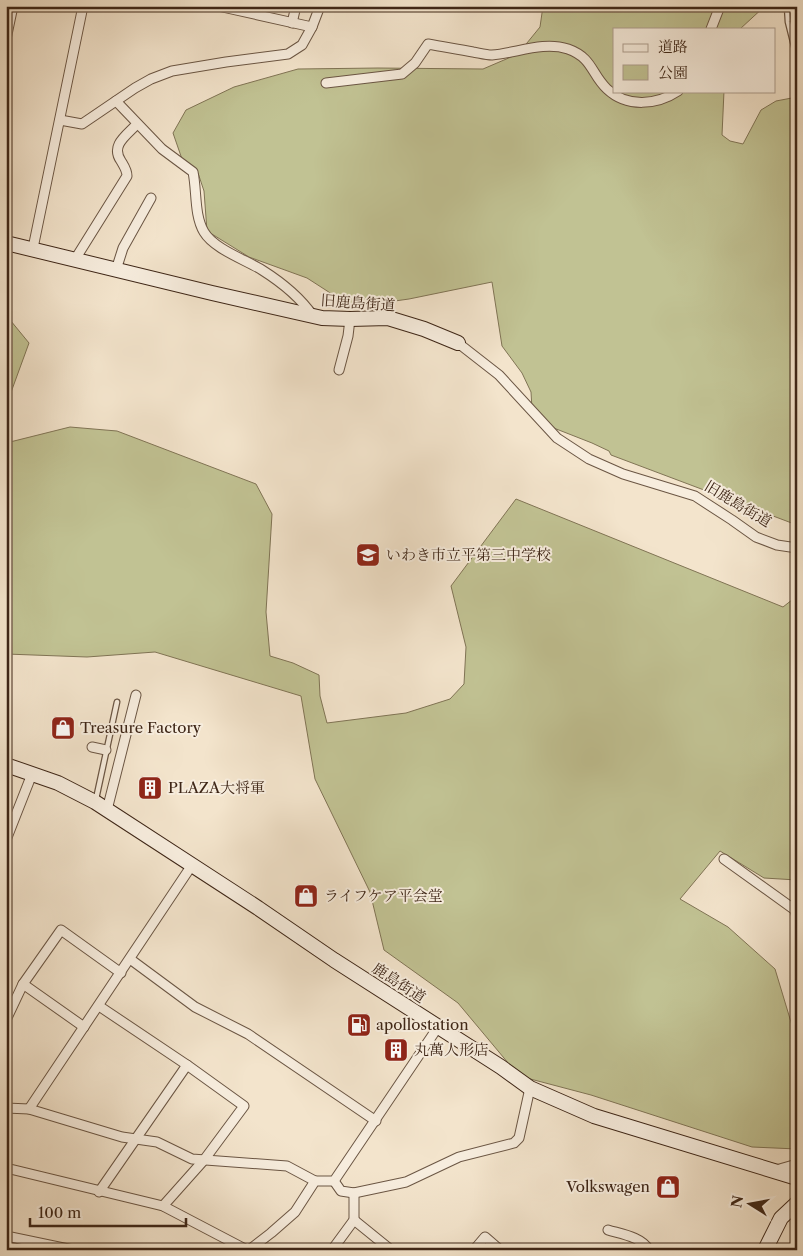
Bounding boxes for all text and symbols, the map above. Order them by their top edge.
legend [613,28,776,92]
text: 道路 [658,37,688,56]
text: 公園 [658,63,688,82]
street label: 旧鹿島街道 [320,290,396,315]
street label: 旧鹿島街道 [701,476,775,531]
school or university icon: いわき市立平第三中学校 [355,542,381,568]
place label: いわき市立平第三中学校 [386,545,551,564]
shop icon: Treasure Factory [50,715,76,741]
place label: Treasure Factory [80,718,202,737]
building icon: PLAZA大将軍 [137,775,163,801]
place label: PLAZA大将軍 [168,778,265,797]
shop icon: ライフケア平会堂 [293,883,319,909]
place label: ライフケア平会堂 [324,886,443,905]
street label: 鹿島街道 [369,958,430,1007]
fuel station icon: apollostation [346,1012,372,1038]
place label: apollostation [376,1015,469,1034]
building icon: 丸萬人形店 [383,1037,409,1063]
place label: 丸萬人形店 [414,1040,489,1059]
shop icon: Volkswagen [655,1174,681,1200]
place label: Volkswagen [565,1177,651,1196]
north arrow [726,1178,776,1228]
text: N [727,1194,747,1209]
scale bar [30,1196,186,1228]
text: 100 m [38,1203,81,1222]

